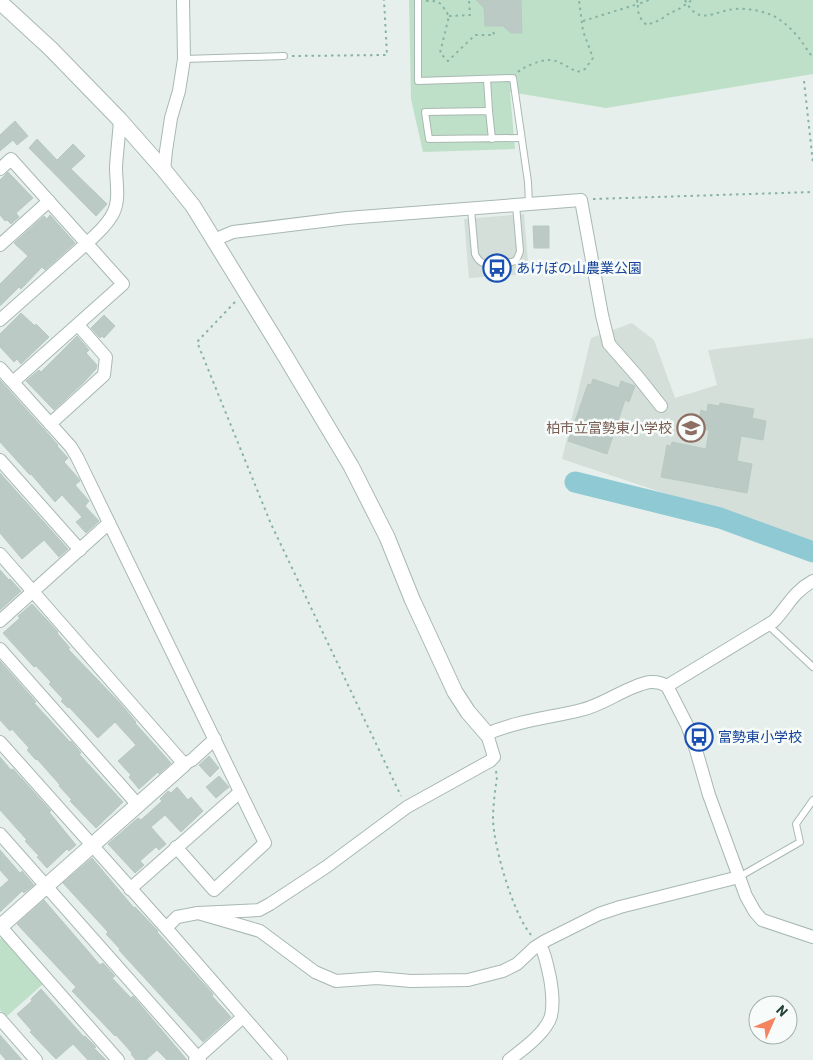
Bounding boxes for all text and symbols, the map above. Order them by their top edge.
bus stop icon: あけぼの山農業公園 [482,253,512,283]
place label: あけぼの山農業公園 [516,259,642,276]
school or university icon: 柏市立富勢東小学校 [676,413,706,443]
place label: 柏市立富勢東小学校 [546,419,672,436]
bus stop icon: 富勢東小学校 [684,722,714,752]
place label: 富勢東小学校 [718,728,802,745]
north arrow [748,995,798,1045]
text: N [773,1001,792,1020]

